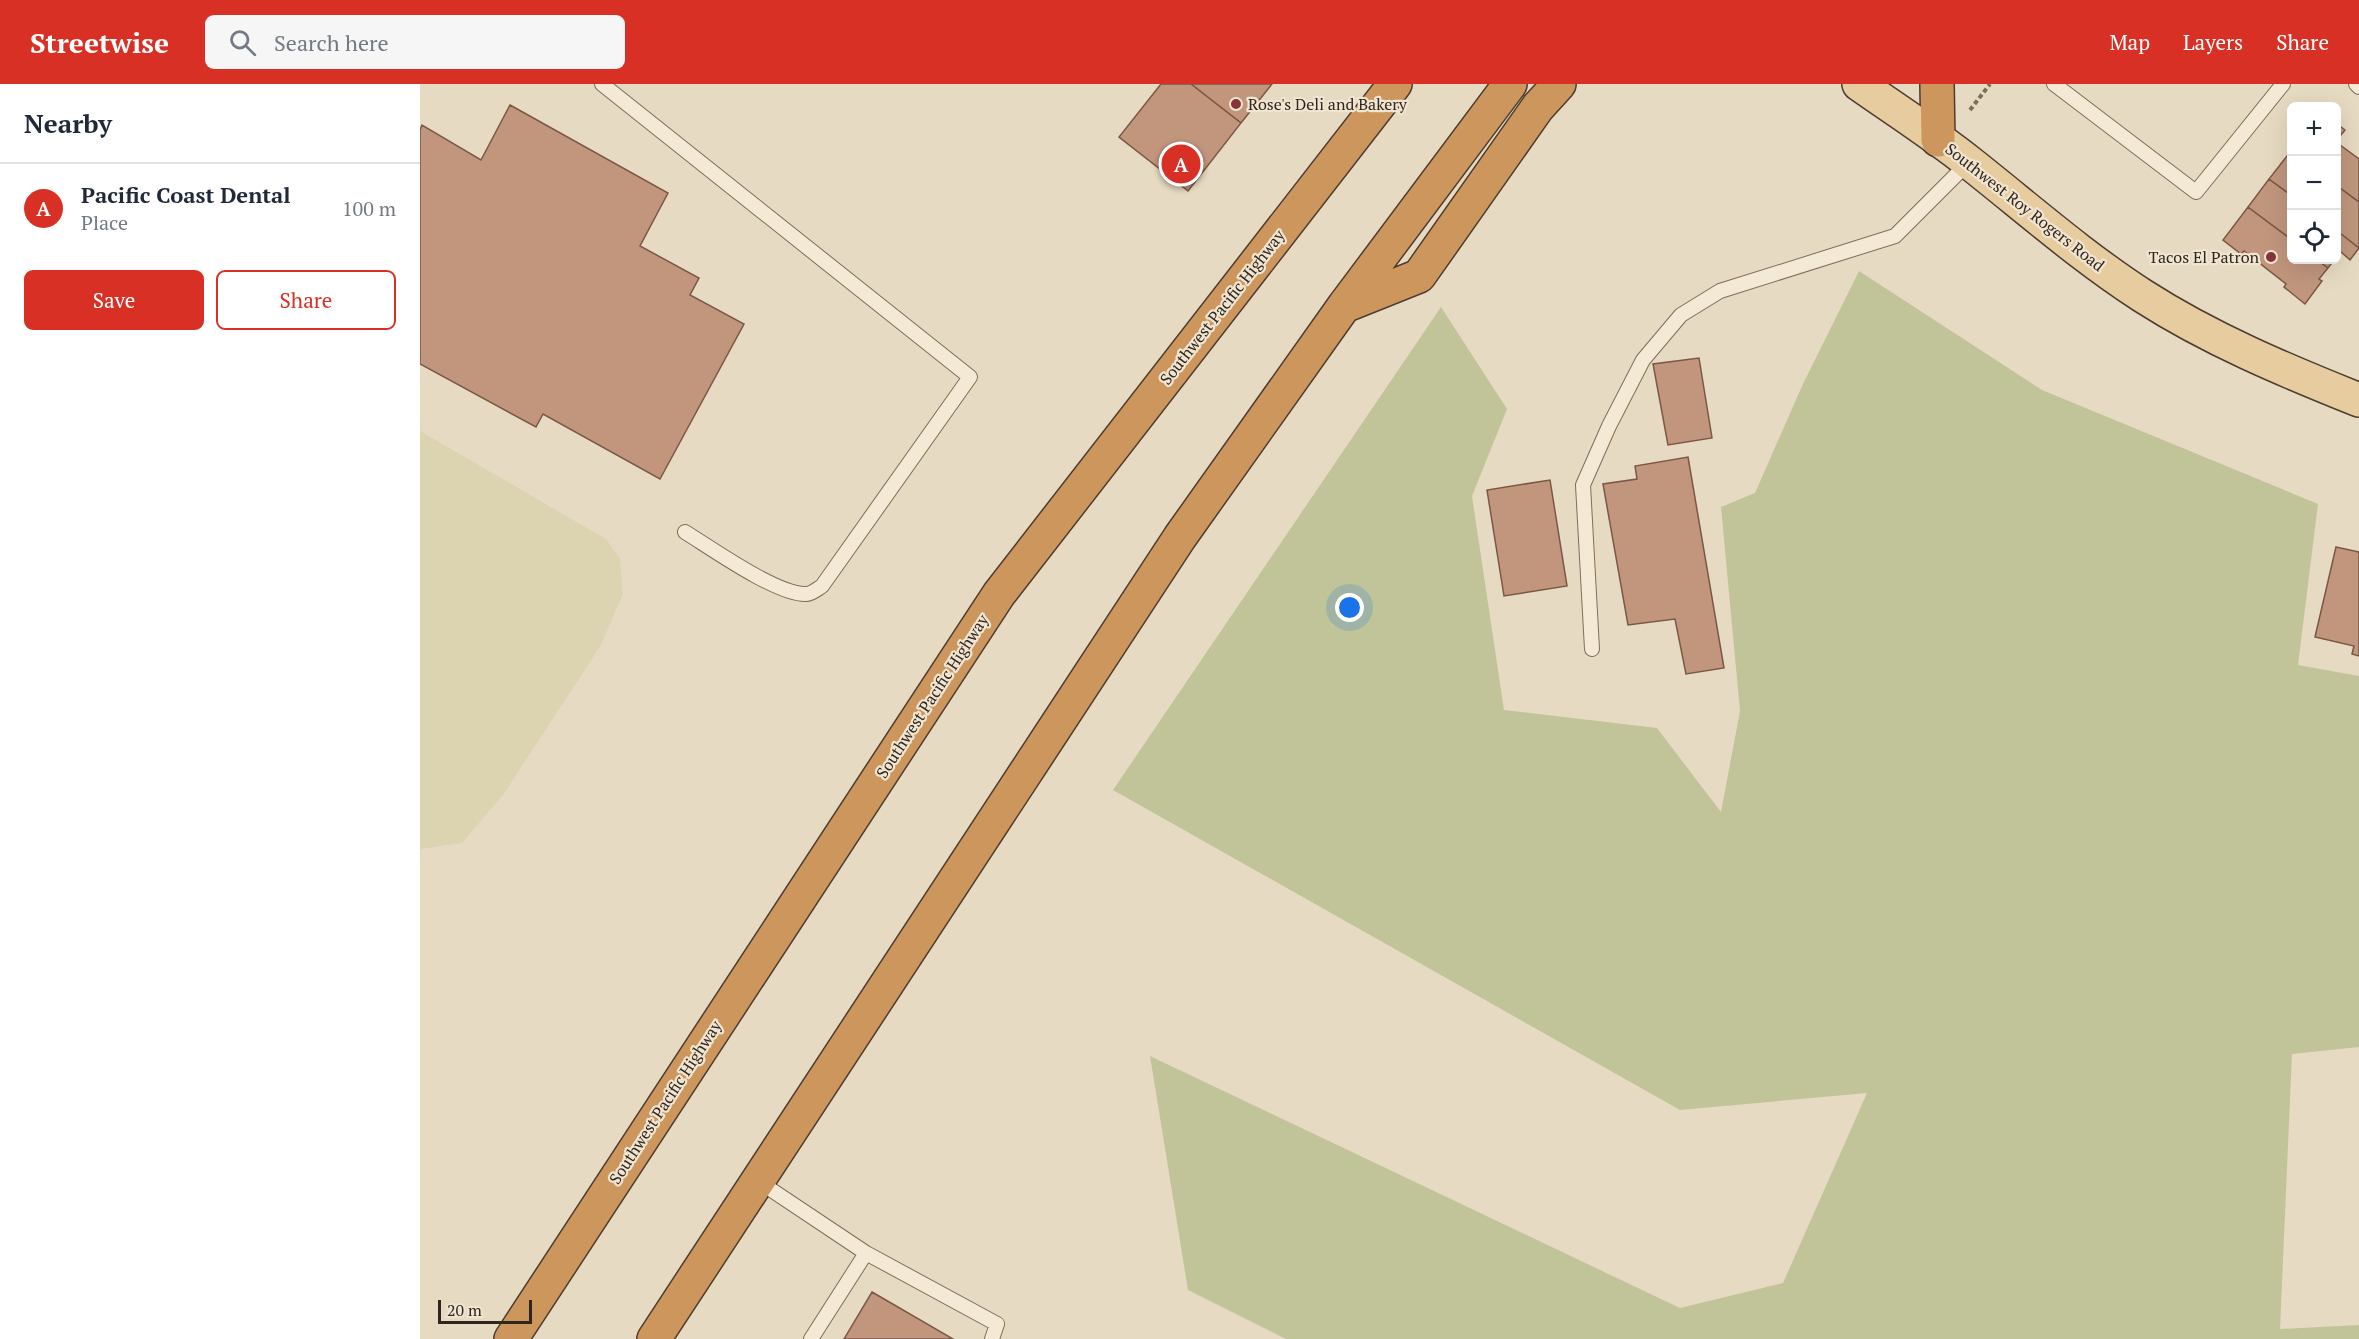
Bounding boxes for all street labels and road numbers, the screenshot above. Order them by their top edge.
street label: Southwest Roy Rogers Road [1941,138,2109,276]
street label: Southwest Pacific Highway [1155,224,1290,389]
street label: Southwest Pacific Highway [871,609,994,782]
street label: Southwest Pacific Highway [604,1015,727,1188]

